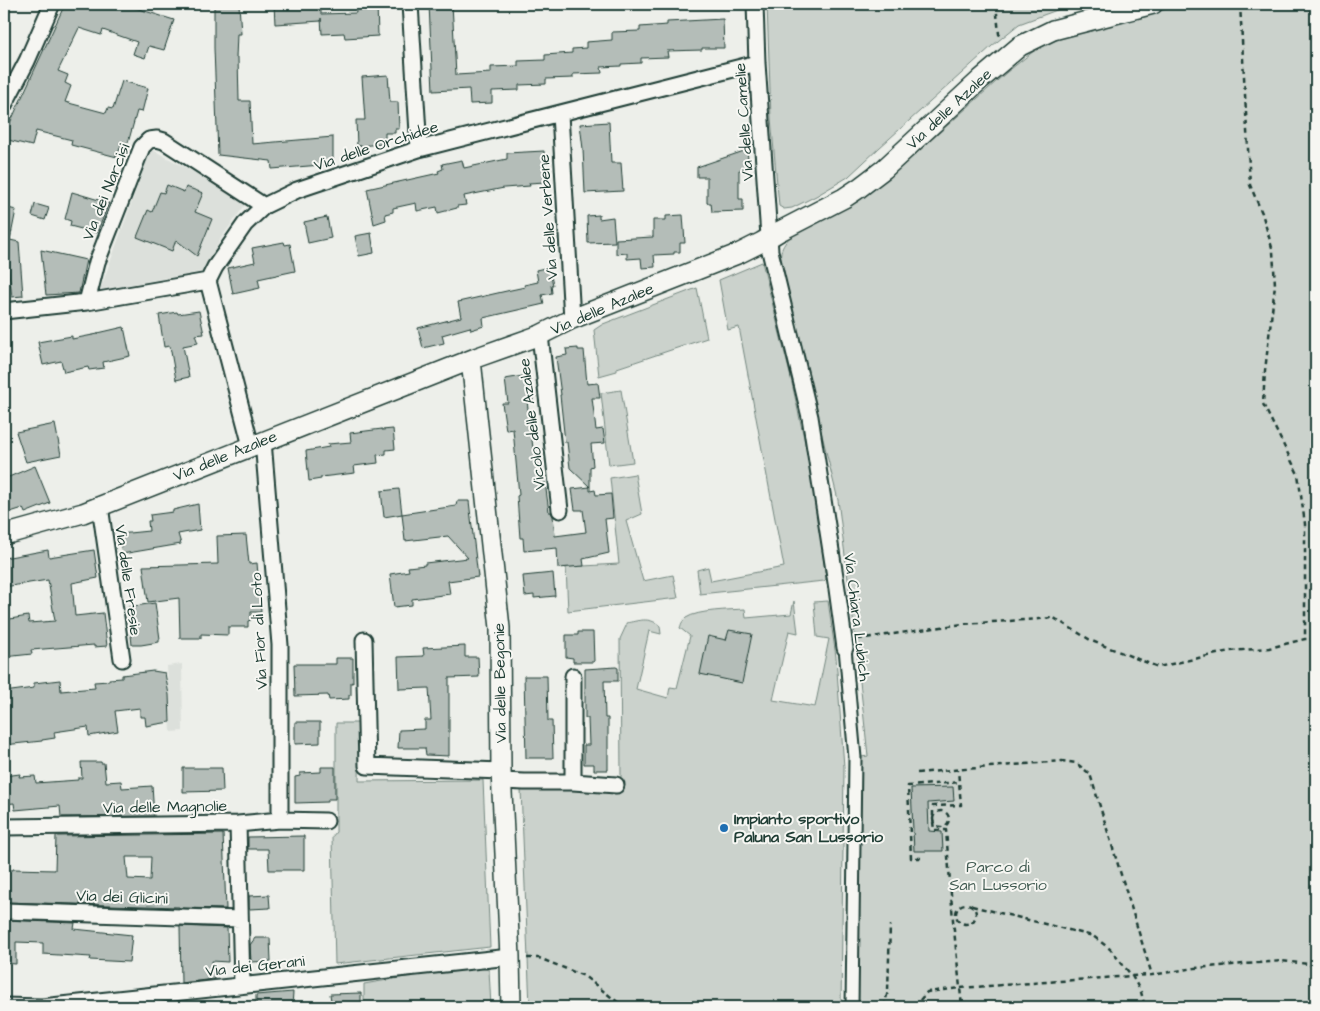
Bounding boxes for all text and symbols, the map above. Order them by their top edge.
street label: Via delle Camelie [729,62,759,182]
street label: Via delle Azalee [901,63,997,155]
street label: Via delle Orchidee [311,115,441,176]
street label: Via dei Narcisi [77,140,136,244]
street label: Via delle Verbene [533,153,563,280]
street label: Via delle Azalee [547,277,657,341]
street label: Vicolo delle Azalee [513,357,551,491]
street label: Via delle Azalee [170,425,280,487]
street label: Via delle Fresie [109,523,147,637]
street label: Via Chiara Lubich [838,552,876,682]
street label: Via Fior di Loto [245,572,273,690]
street label: Via delle Begonie [488,622,513,743]
street label: Via delle Magnolie [103,795,228,820]
place label: Impianto sportivo Paluna San Lussorio [734,808,884,848]
marker: Impianto sportivo Paluna San Lussorio [718,822,730,834]
park label: Parco di San Lussorio [949,856,1047,896]
street label: Via dei Glicini [76,884,169,910]
street label: Via dei Gerani [204,950,306,982]

